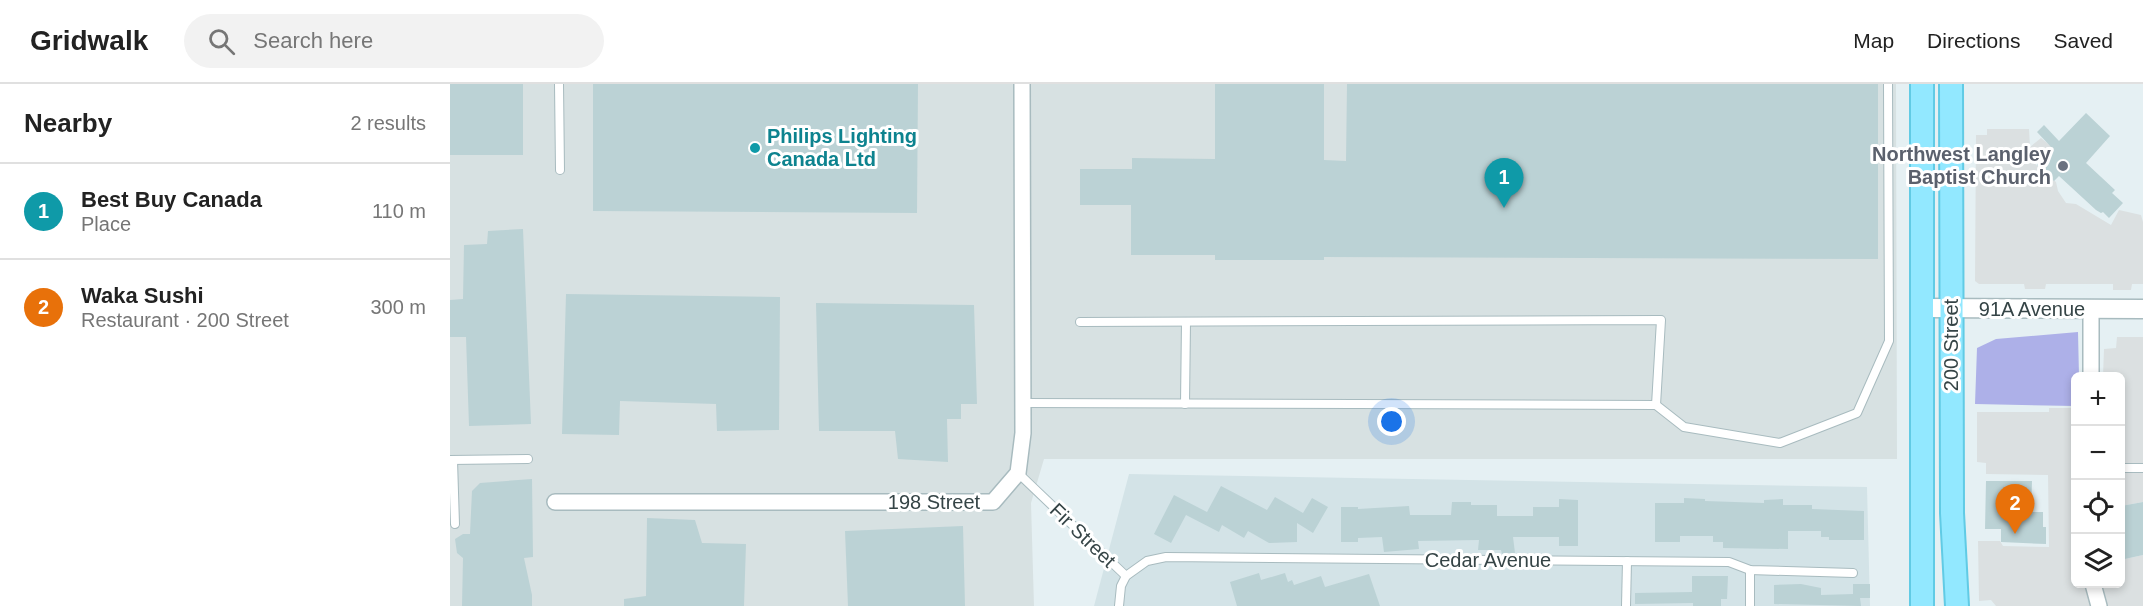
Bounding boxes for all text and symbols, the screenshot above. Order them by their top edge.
search box [184,14,604,68]
text: Gridwalk [30,25,148,56]
icon: search [205,25,238,58]
text: Search here [253,28,373,53]
text: Map [1853,29,1894,52]
text: Directions [1927,29,2020,52]
text: Saved [2053,29,2113,52]
text: Nearby [24,108,112,138]
text: 2 results [350,112,426,134]
place label: Philips Lighting Canada Ltd [767,125,917,170]
marker: Philips Lighting Canada Ltd [748,141,762,155]
place label: Northwest Langley Baptist Church [1872,143,2052,188]
pin: 1 [1484,158,1524,208]
marker: Northwest Langley Baptist Church [2056,159,2070,173]
text: Best Buy Canada [81,187,262,212]
text: 1 [38,200,49,222]
text: 110 m [372,200,426,222]
text: Place [81,213,131,235]
text: Waka Sushi [81,283,204,308]
text: 2 [38,296,49,318]
text: 300 m [370,296,426,318]
street label: 200 Street [1940,298,1962,391]
street label: 91A Avenue [1979,298,2085,320]
text: Restaurant · 200 Street [81,309,289,331]
map controls [2071,372,2125,588]
button: + [2071,372,2125,426]
your location [1377,407,1406,436]
button: − [2071,426,2125,480]
button: locate [2071,480,2125,534]
pin: 2 [1996,484,2034,534]
street label: 198 Street [888,491,981,513]
street label: Fir Street [1046,499,1121,572]
button: layers [2071,534,2125,588]
street label: Cedar Avenue [1425,549,1551,571]

